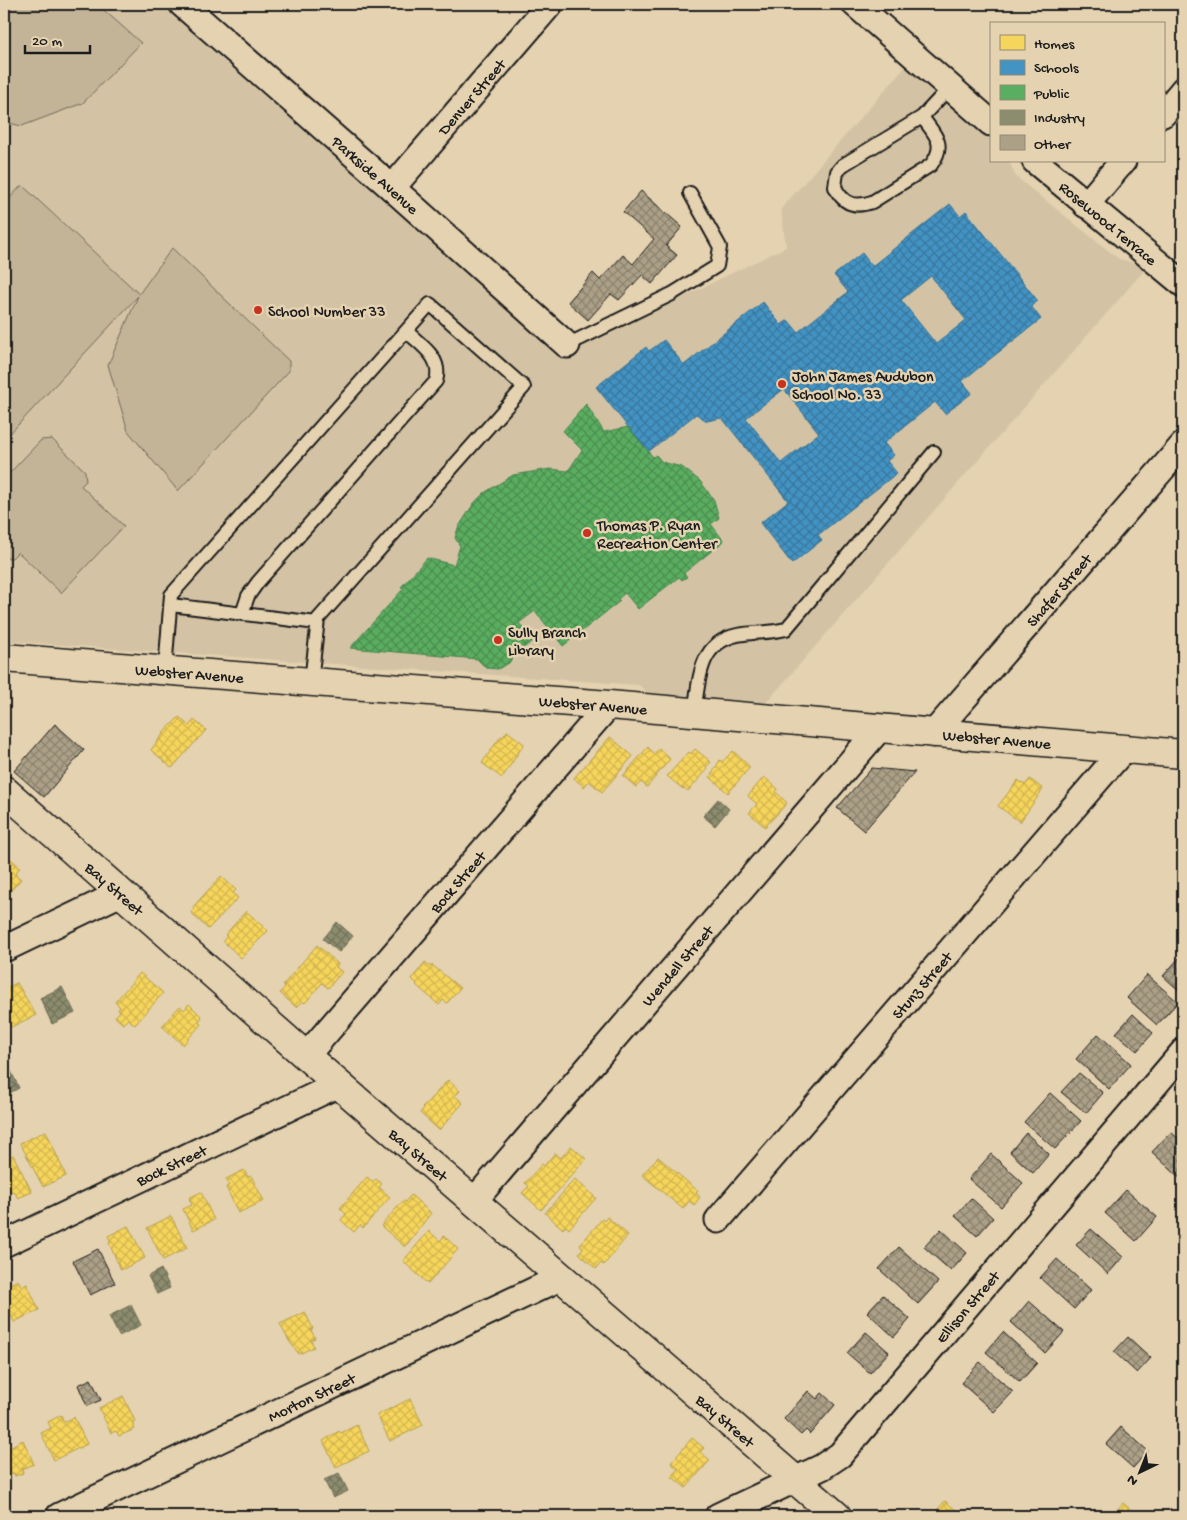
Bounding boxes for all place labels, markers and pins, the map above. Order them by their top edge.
marker: School Number 33 [252,304,264,316]
place label: School Number 33 [268,304,385,323]
place label: John James Audubon School No. 33 [792,369,934,406]
marker: John James Audubon School No. 33 [776,378,788,390]
place label: Thomas P. Ryan Recreation Center [596,518,718,555]
marker: Thomas P. Ryan Recreation Center [581,527,593,539]
place label: Sully Branch Library [508,625,586,662]
marker: Sully Branch Library [492,634,504,646]

